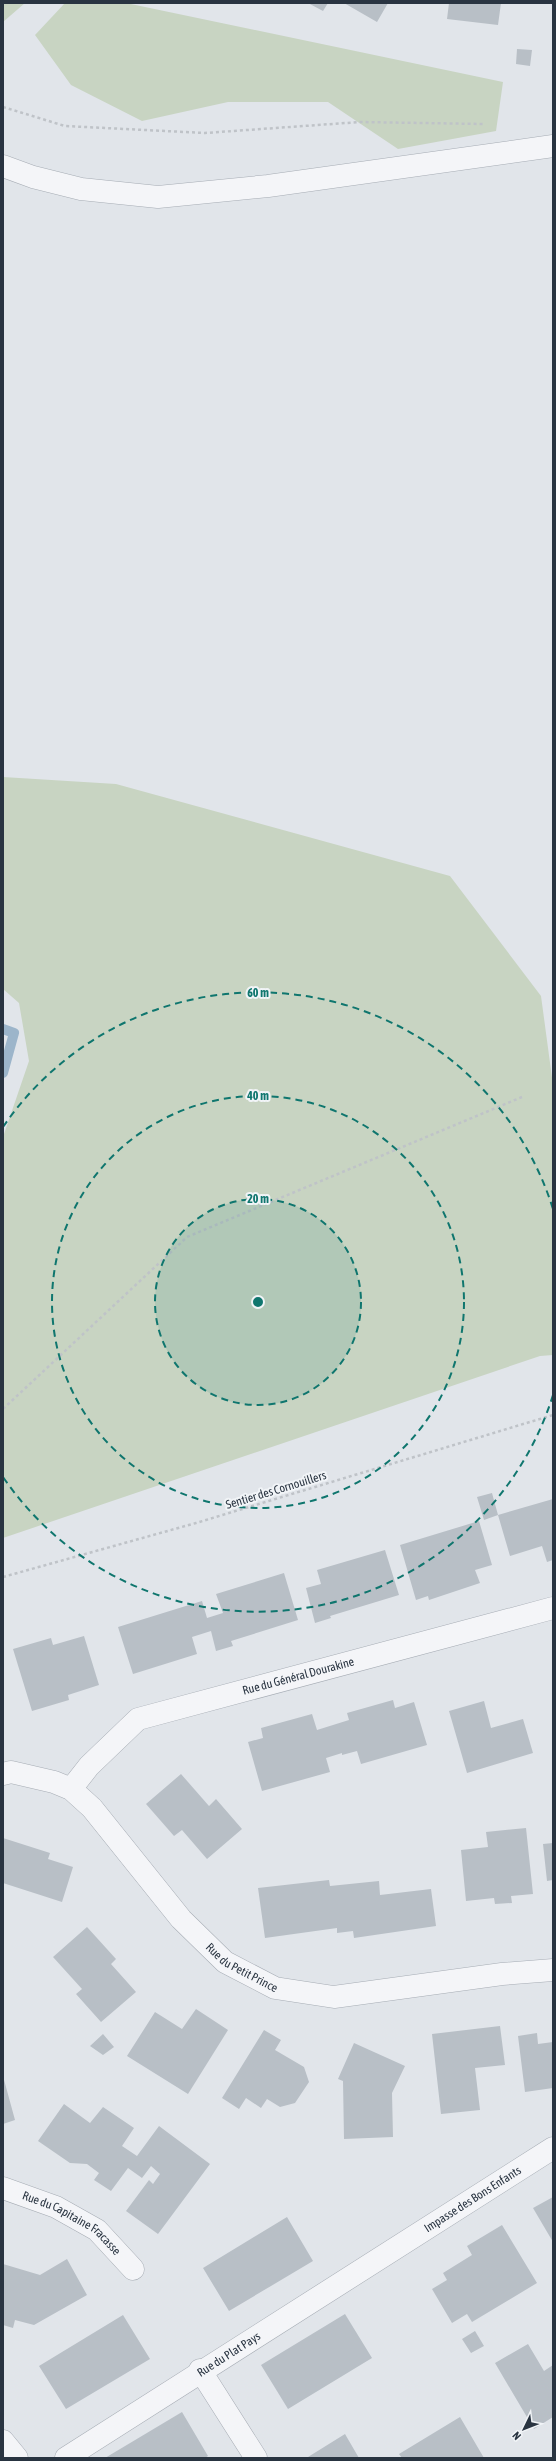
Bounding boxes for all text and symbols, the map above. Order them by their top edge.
text: 60 m [247,986,269,1000]
text: 40 m [246,1089,269,1103]
text: 20 m [247,1192,269,1206]
centre of rings [251,1295,265,1309]
street label: Sentier des Cornouillers [224,1468,328,1512]
street label: Rue du Général Dourakine [241,1655,356,1698]
street label: Rue du Petit Prince [203,1940,280,1995]
street label: Impasse des Bons Enfants [422,2163,524,2235]
street label: Rue du Capitaine Fracasse [20,2189,124,2258]
street label: Rue du Plat Pays [195,2329,263,2380]
north arrow [504,2409,544,2449]
text: N [510,2429,523,2442]

